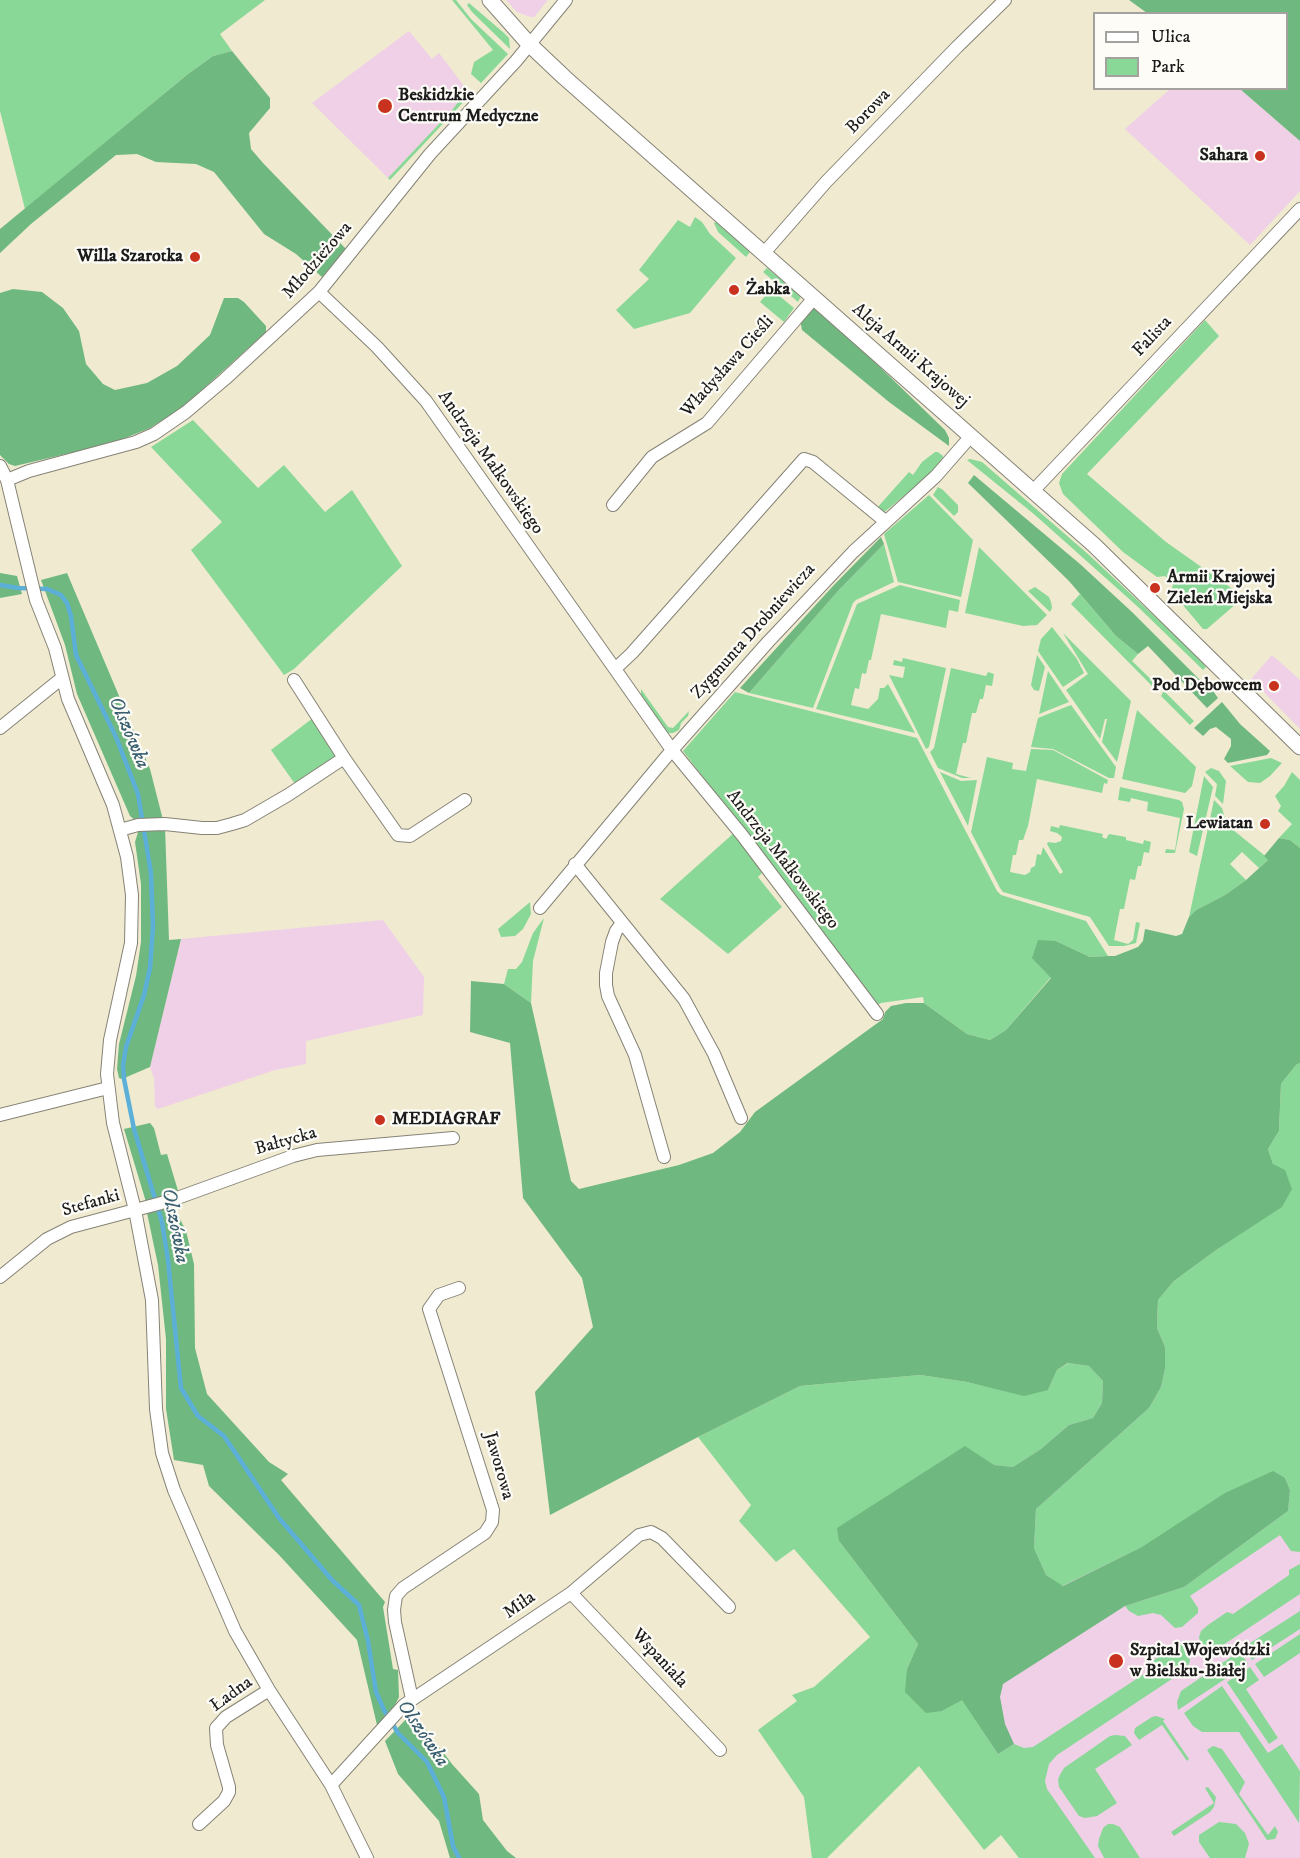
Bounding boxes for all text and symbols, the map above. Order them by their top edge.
legend [1093,12,1288,90]
text: Ulica [1151,26,1190,48]
text: Park [1151,56,1185,78]
place label: Beskidzkie Centrum Medyczne [398,85,539,128]
street label: Borowa [842,85,896,139]
marker: Beskidzkie Centrum Medyczne [376,97,394,115]
place label: Sahara [1199,145,1248,167]
marker: Sahara [1253,149,1267,163]
street label: Młodzieżowa [279,218,357,304]
place label: Willa Szarotka [77,246,183,268]
marker: Willa Szarotka [188,250,202,264]
place label: Żabka [746,279,790,301]
marker: Żabka [727,283,741,297]
street label: Aleja Armii Krajowej [847,299,973,413]
street label: Władysława Cieśli [677,312,779,422]
street label: Falista [1129,312,1177,362]
street label: Andrzeja Małkowskiego [432,387,548,539]
street label: Zygmunta Drobniewicza [687,560,821,704]
place label: Armii Krajowej Zieleń Miejska [1167,567,1275,610]
marker: Armii Krajowej Zieleń Miejska [1148,581,1162,595]
place label: Pod Dębowcem [1152,675,1262,697]
marker: Pod Dębowcem [1267,679,1281,693]
water label: Olszówka [102,693,154,773]
street label: Andrzeja Małkowskiego [721,786,843,934]
place label: Lewiatan [1186,813,1253,835]
marker: Lewiatan [1258,817,1272,831]
place label: MEDIAGRAF [392,1109,500,1131]
marker: MEDIAGRAF [373,1113,387,1127]
street label: Bałtycka [253,1123,319,1161]
street label: Stefanki [60,1185,122,1223]
water label: Olszówka [155,1187,193,1265]
street label: Jaworowa [478,1430,518,1502]
street label: Miła [500,1587,540,1625]
street label: Wspaniała [626,1625,692,1693]
place label: Szpital Wojewódzki w Bielsku-Białej [1130,1640,1270,1682]
marker: Szpital Wojewódzki w Bielsku-Białej [1107,1652,1125,1670]
street label: Ładna [207,1673,257,1717]
water label: Olszówka [391,1696,453,1772]

